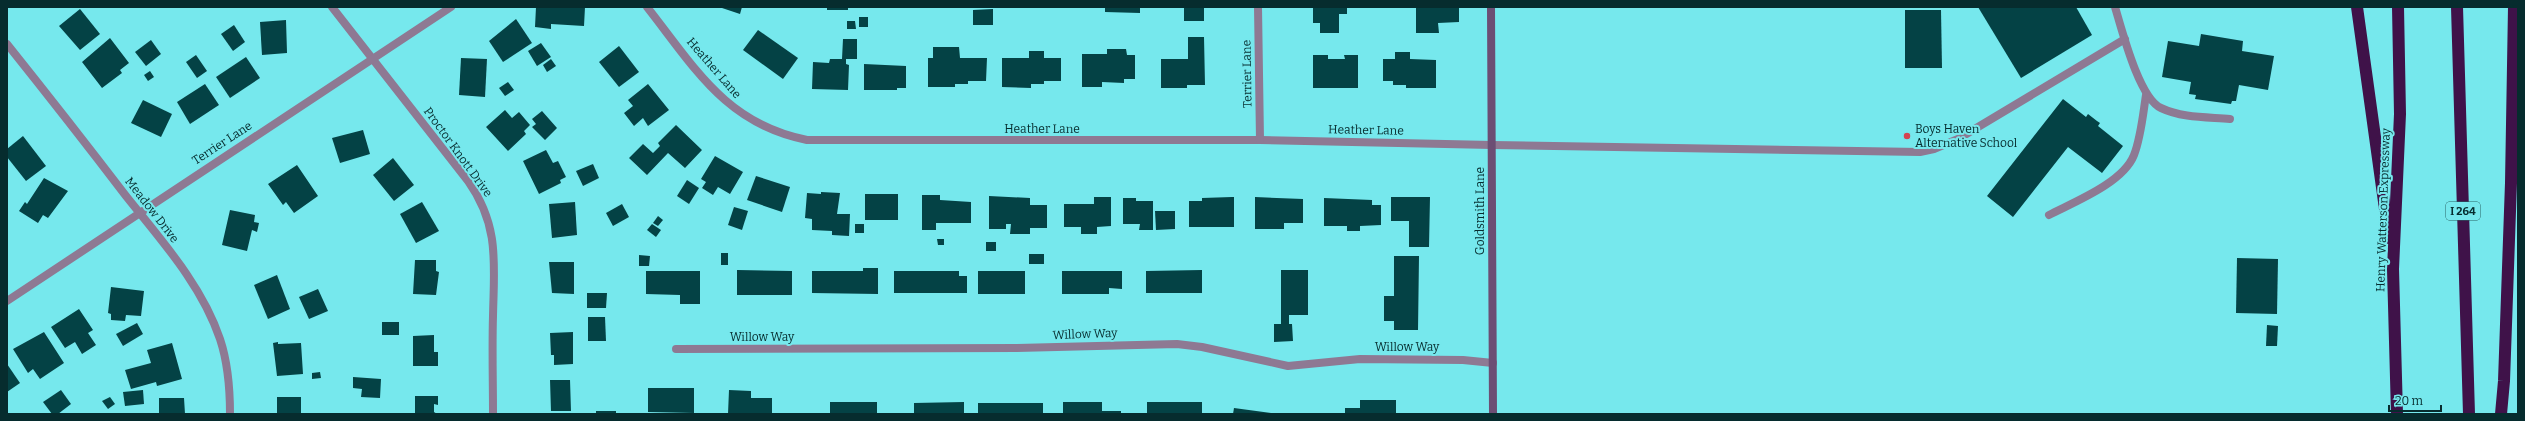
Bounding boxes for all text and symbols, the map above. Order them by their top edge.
street label: Heather Lane [684,35,744,101]
street label: Terrier Lane [1239,40,1255,108]
street label: Proctor Knott Drive [421,105,495,199]
street label: Terrier Lane [190,119,254,167]
street label: Heather Lane [1004,122,1080,136]
street label: Heather Lane [1328,122,1404,138]
place label: Boys Haven Alternative School [1915,122,2018,150]
street label: Henry Watterson Expressway [2373,127,2393,292]
marker: Boys Haven Alternative School [1902,131,1912,141]
street label: Goldsmith Lane [1473,167,1487,255]
street label: Meadow Drive [122,175,182,245]
road number: I 264 [2446,202,2480,220]
street label: Willow Way [1052,326,1118,342]
street label: Willow Way [730,330,795,344]
street label: Willow Way [1375,340,1440,354]
scale bar [2389,387,2441,413]
text: 20 m [2395,394,2424,408]

